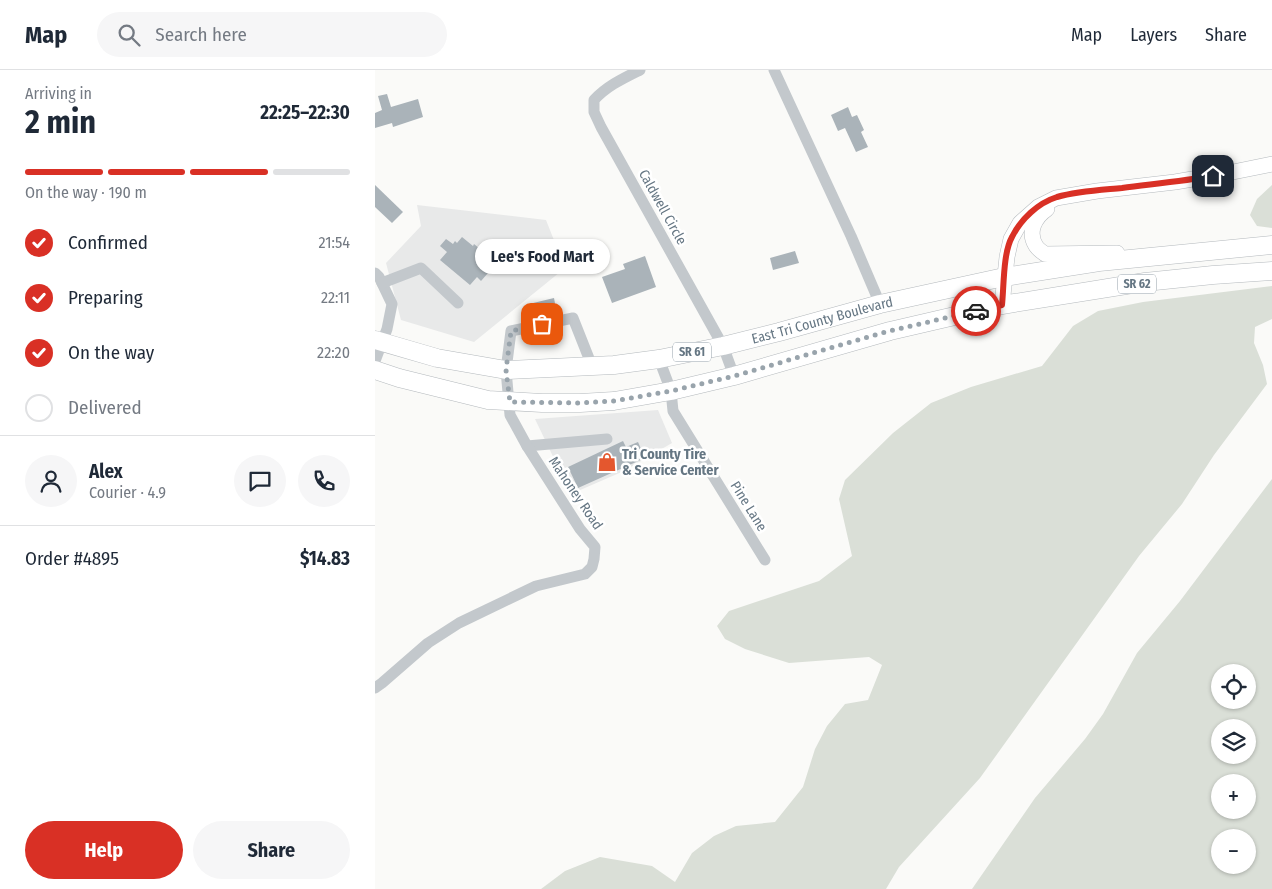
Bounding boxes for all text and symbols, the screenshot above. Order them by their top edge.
search box [97,12,447,57]
text: Map [25,21,67,49]
icon: search [115,21,143,49]
text: Search here [155,23,247,46]
text: Map [1071,24,1102,46]
text: Layers [1130,24,1177,46]
text: Share [1205,24,1247,46]
text: Arriving in [25,84,92,103]
text: 22:25–22:30 [260,101,350,124]
text: 2 min [25,103,96,141]
pin [1192,155,1234,197]
icon: home [1199,162,1227,190]
street label: Caldwell Circle [635,167,690,248]
text: On the way · 190 m [25,183,147,202]
icon: check [25,229,53,257]
text: Confirmed [68,231,148,254]
text: 21:54 [319,233,350,252]
callout: Lee's Food Mart [475,239,609,274]
text: Lee's Food Mart [491,247,594,266]
road number: SR 62 [1118,274,1156,293]
icon: check [25,284,53,312]
text: Preparing [68,286,143,309]
courier [951,286,1001,336]
text: 22:11 [321,288,350,307]
street label: East Tri County Boulevard [750,293,895,348]
icon: car [962,297,990,325]
pin [521,303,563,345]
icon: bag [528,310,556,338]
icon: check [25,339,53,367]
text: On the way [68,341,154,364]
road number: SR 61 [673,342,711,362]
text: 22:20 [317,343,350,362]
text: Delivered [68,396,142,419]
place label: Tri County Tire & Service Center [622,446,719,479]
shop icon: Tri County Tire & Service Center [596,451,618,473]
street label: Mahoney Road [545,454,606,533]
button: person [25,455,77,507]
button: chat [234,455,286,507]
button: phone [298,455,350,507]
text: Alex [89,460,123,483]
street label: Pine Lane [727,478,771,534]
text: Courier · 4.9 [89,483,166,502]
text: Order #4895 [25,547,119,570]
text: $14.83 [300,547,350,570]
map controls [1211,664,1256,874]
button: locate [1211,664,1256,709]
button: layers [1211,719,1256,764]
button: + [1211,774,1256,819]
button: Help [25,821,183,879]
button: Share [193,821,350,879]
button: − [1211,829,1256,874]

